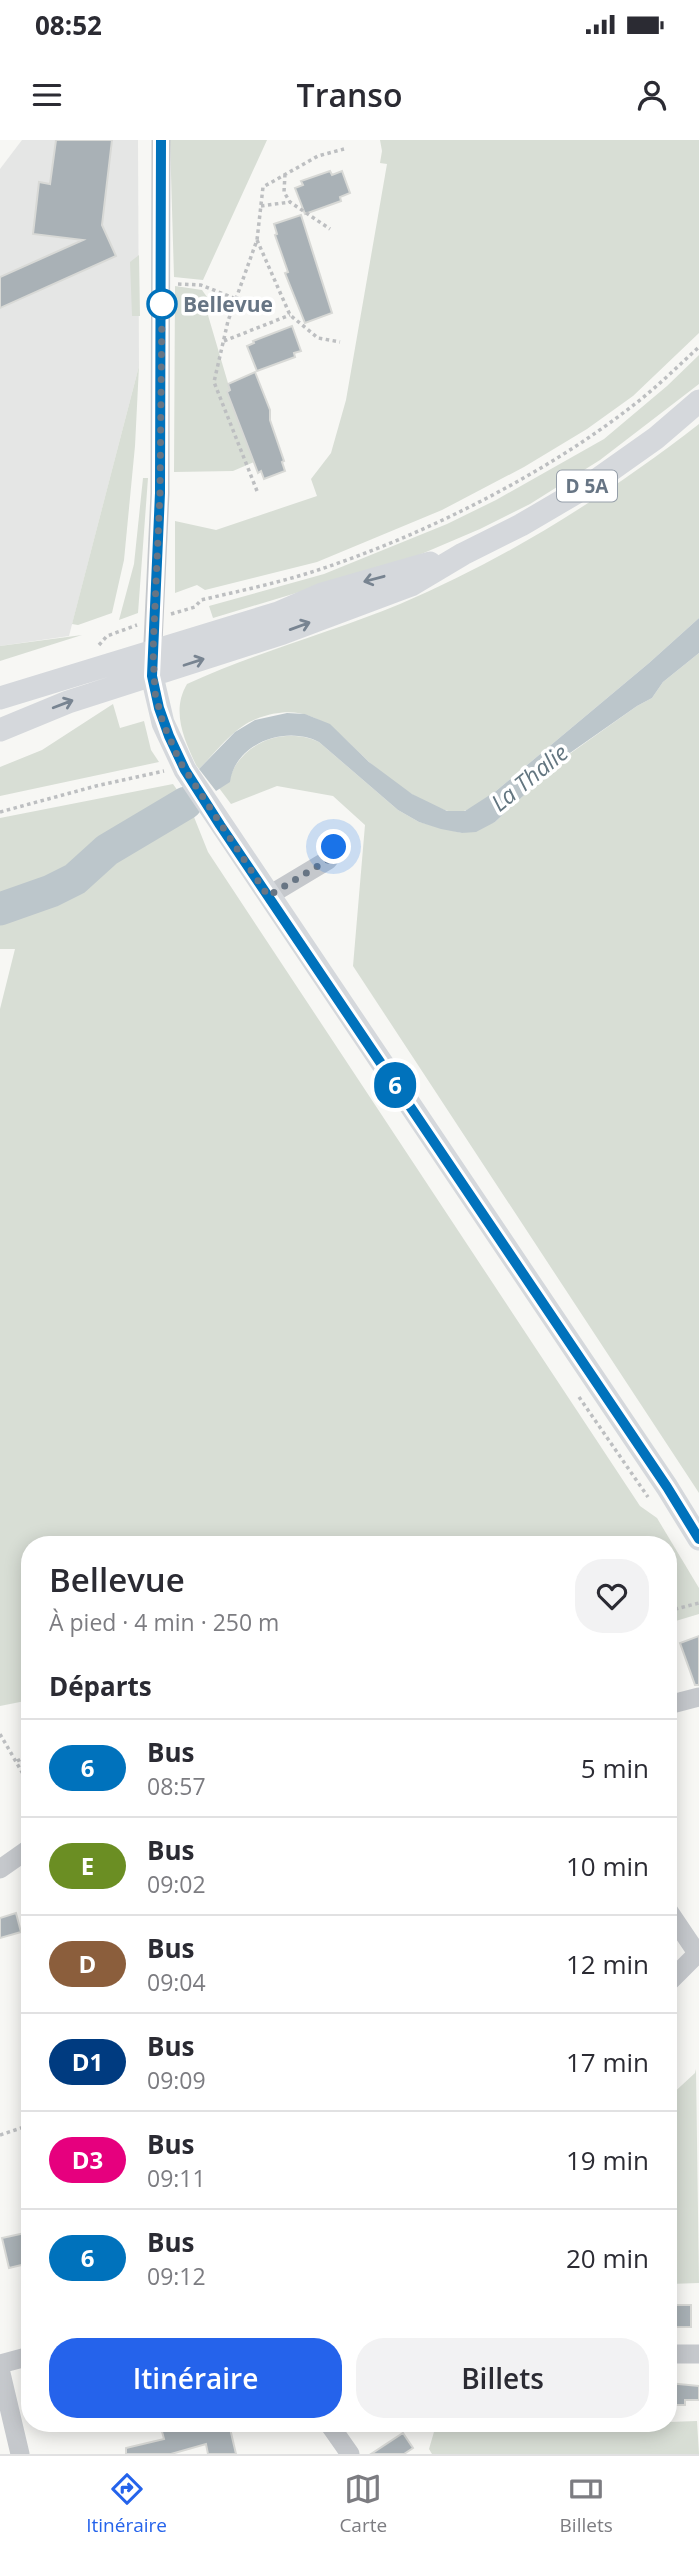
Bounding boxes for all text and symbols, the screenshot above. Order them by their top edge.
text: 08:52 [35,7,102,43]
text: Transo [297,73,402,116]
icon: menu [28,76,66,114]
icon: person [633,76,671,114]
marker: Bellevue [147,289,177,319]
place label: Bellevue [183,290,273,318]
road number: D 5A [557,470,617,502]
one-way arrow [363,574,385,587]
one-way arrow [289,619,311,631]
one-way arrow [183,655,205,668]
one-way arrow [52,697,73,709]
water label: La Thalie [484,736,574,818]
your location [316,829,351,864]
line badge: 6 [372,1062,418,1108]
text: 6 [388,1068,402,1101]
text: Bellevue [49,1557,185,1602]
button: heart [575,1559,649,1633]
text: À pied · 4 min · 250 m [49,1606,279,1638]
text: Départs [49,1668,152,1704]
text: Bus [147,1734,194,1770]
text: 5 min [581,1750,649,1786]
text: 6 [81,1751,94,1784]
text: 08:57 [147,1770,206,1802]
text: Bus [147,1832,194,1868]
text: 10 min [566,1848,649,1884]
text: E [81,1849,94,1882]
text: 09:02 [147,1868,206,1900]
text: Bus [147,1930,194,1966]
text: 12 min [566,1946,649,1982]
text: D [79,1947,96,1980]
text: 09:04 [147,1966,206,1998]
text: Bus [147,2028,194,2064]
text: 17 min [566,2044,649,2080]
text: D1 [72,2045,103,2078]
text: 09:09 [147,2064,206,2096]
text: Bus [147,2126,194,2162]
text: 19 min [566,2142,649,2178]
text: D3 [72,2143,103,2176]
text: 09:11 [147,2162,206,2194]
text: Bus [147,2224,194,2260]
text: 20 min [566,2240,649,2276]
text: 6 [81,2241,94,2274]
text: 09:12 [147,2260,206,2292]
button: Itinéraire [49,2338,342,2418]
button: Billets [356,2338,649,2418]
tab: Itinéraire [86,2470,167,2538]
tab: Carte [339,2470,387,2538]
tab: Billets [560,2470,613,2538]

